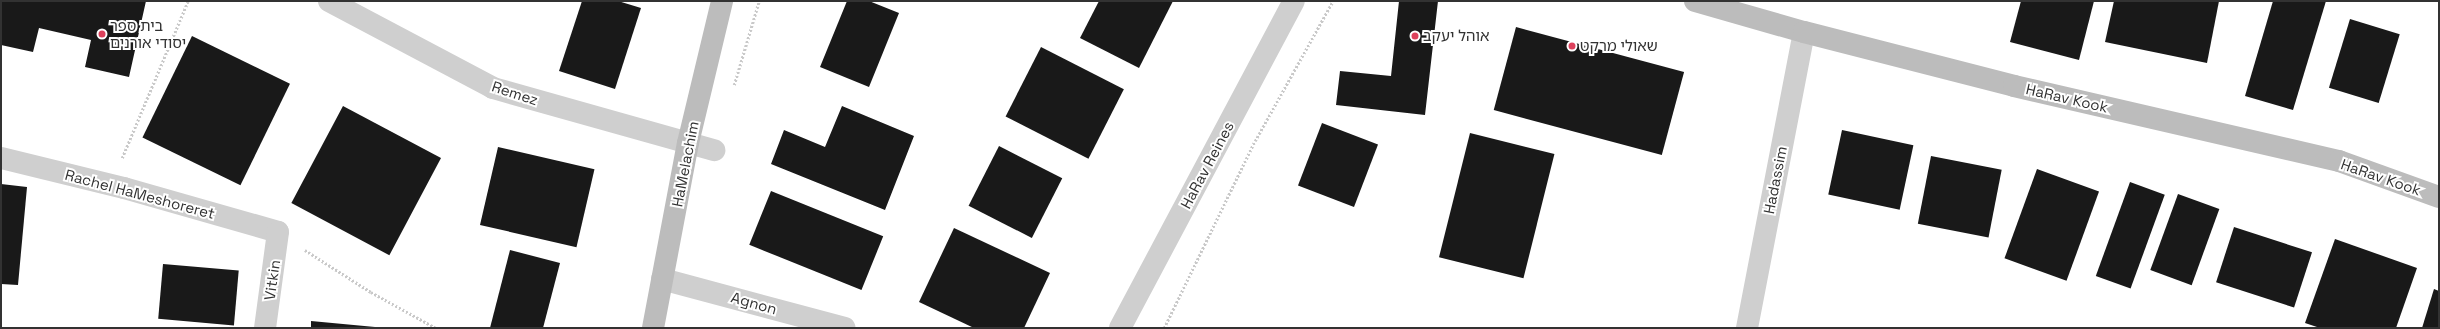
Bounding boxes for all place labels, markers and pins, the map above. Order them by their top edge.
place label: בית ספר יסודי אורנים [110,16,186,51]
place label: אוהל יעקב [1423,27,1489,45]
marker: בית ספר יסודי אורנים [97,29,107,39]
marker: אוהל יעקב [1410,31,1420,41]
place label: שאולי מרקט [1580,37,1658,55]
marker: שאולי מרקט [1567,41,1577,51]

